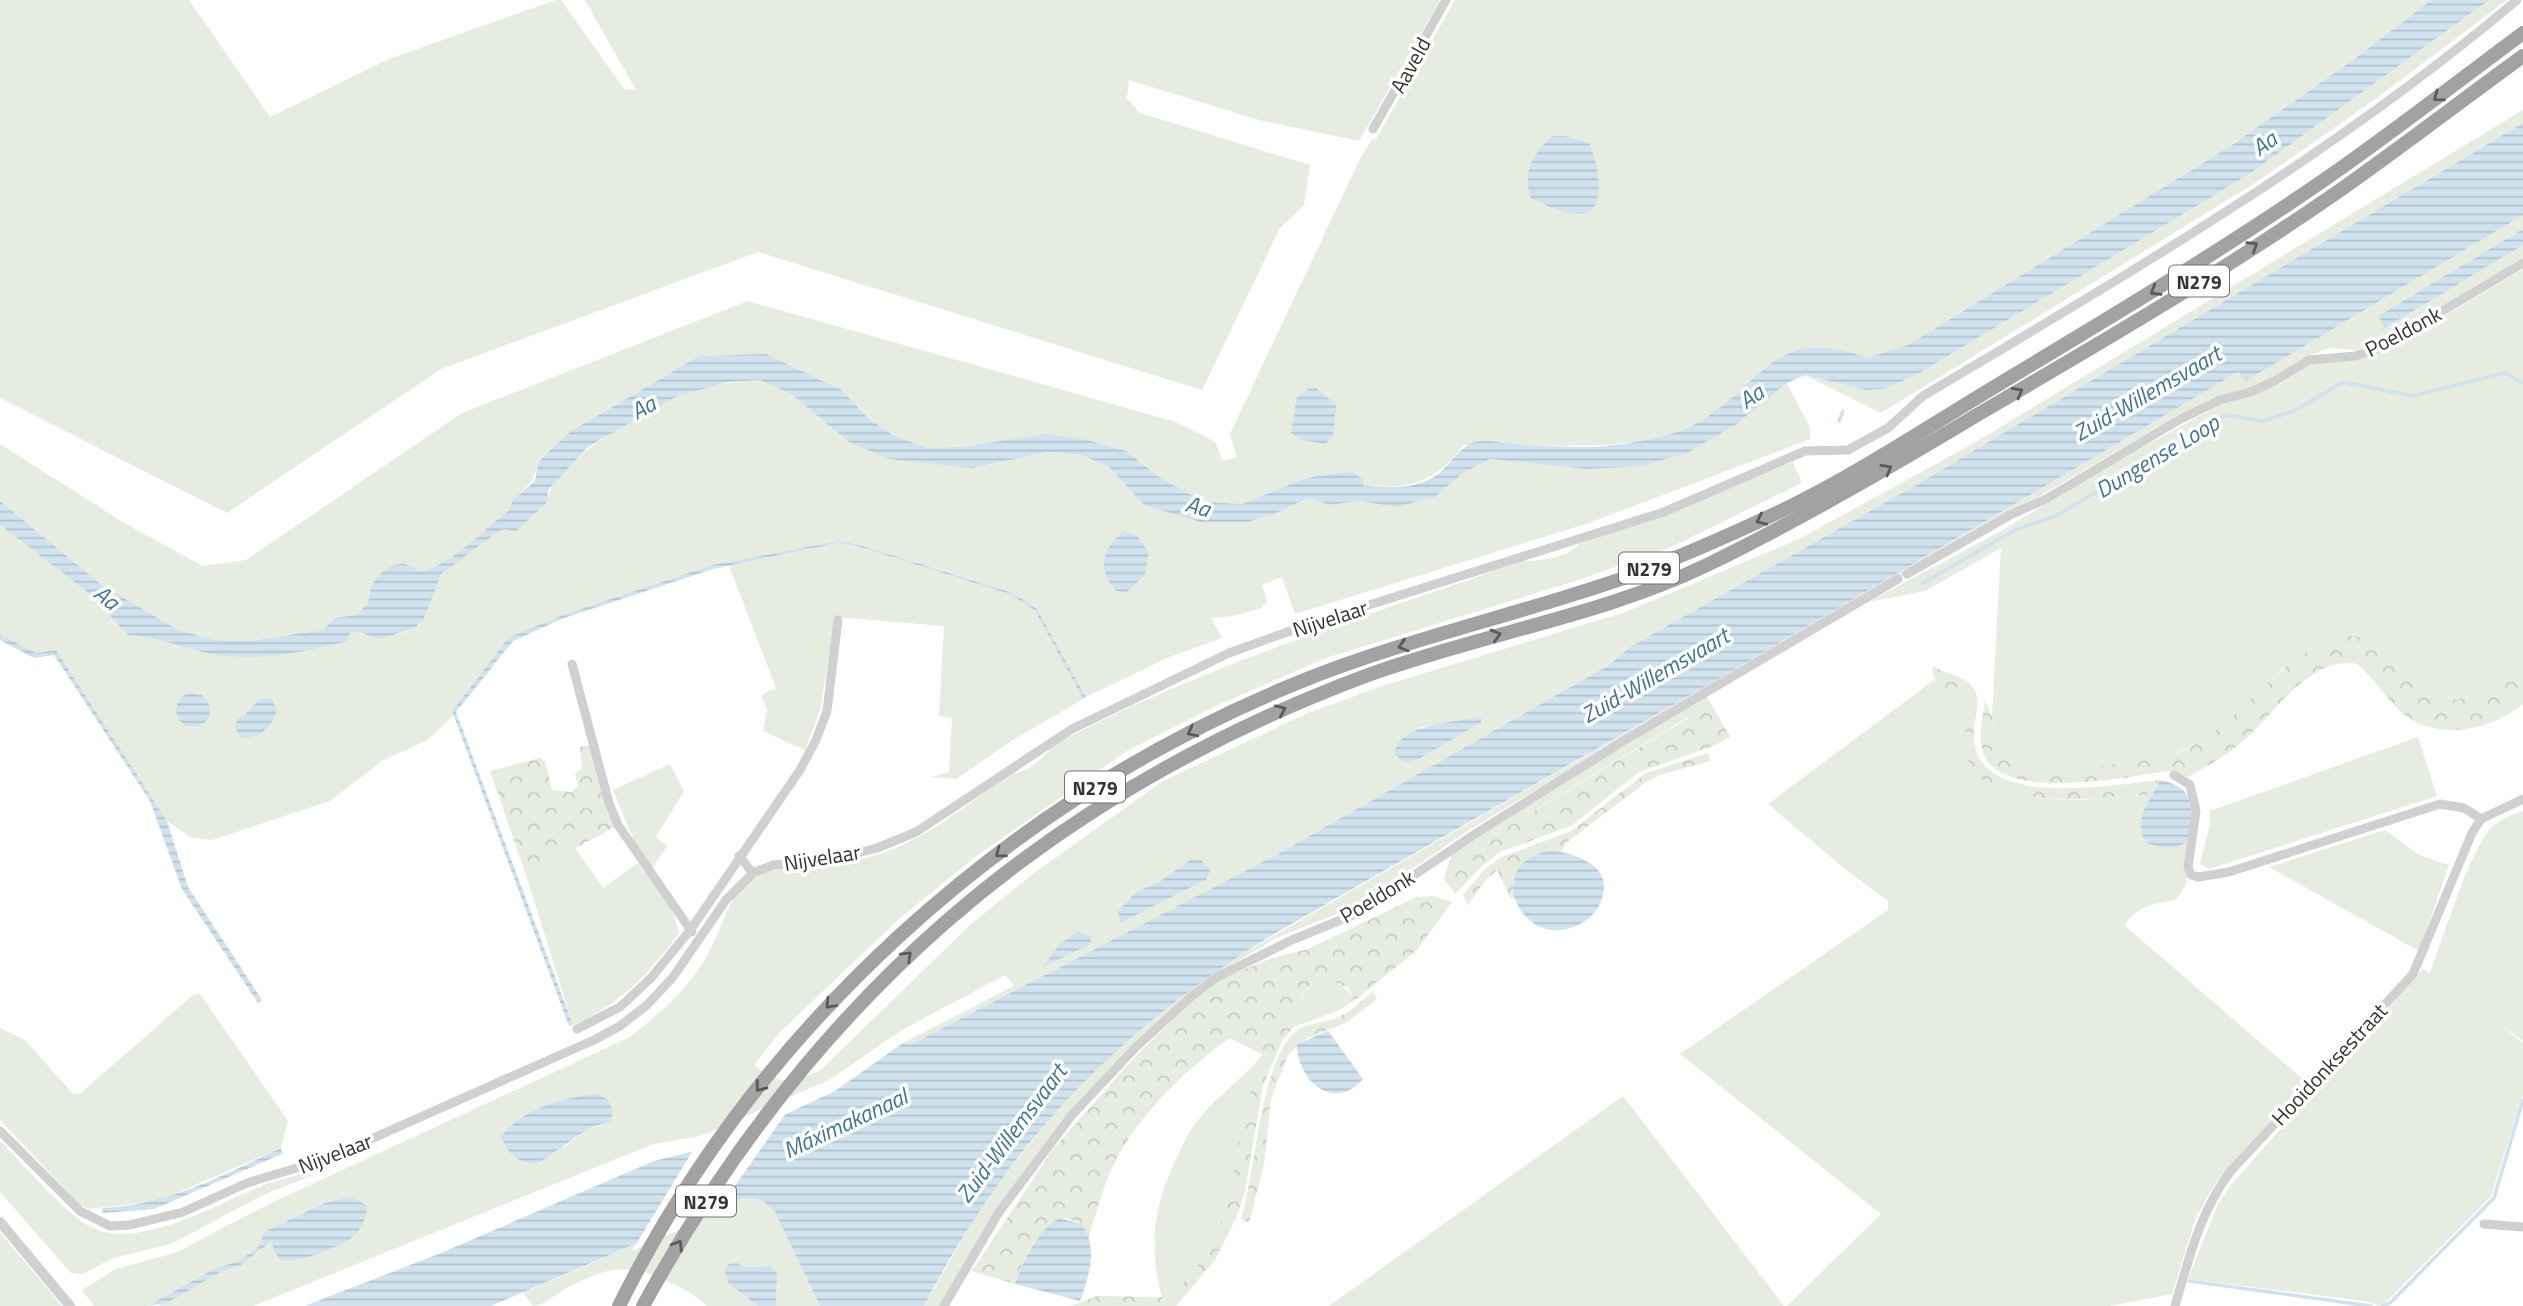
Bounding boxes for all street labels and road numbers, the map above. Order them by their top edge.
street label: Aaveld [1382,31,1438,99]
road number: N279 [2169,266,2229,296]
street label: Poeldonk [2359,298,2447,364]
road number: N279 [1619,552,1679,583]
street label: Nijvelaar [1288,591,1372,645]
road number: N279 [1065,772,1125,802]
street label: Nijvelaar [781,835,863,879]
street label: Poeldonk [1333,861,1421,931]
street label: Hooidonksestraat [2264,995,2395,1133]
street label: Nijvelaar [293,1124,377,1182]
road number: N279 [676,1186,736,1217]

